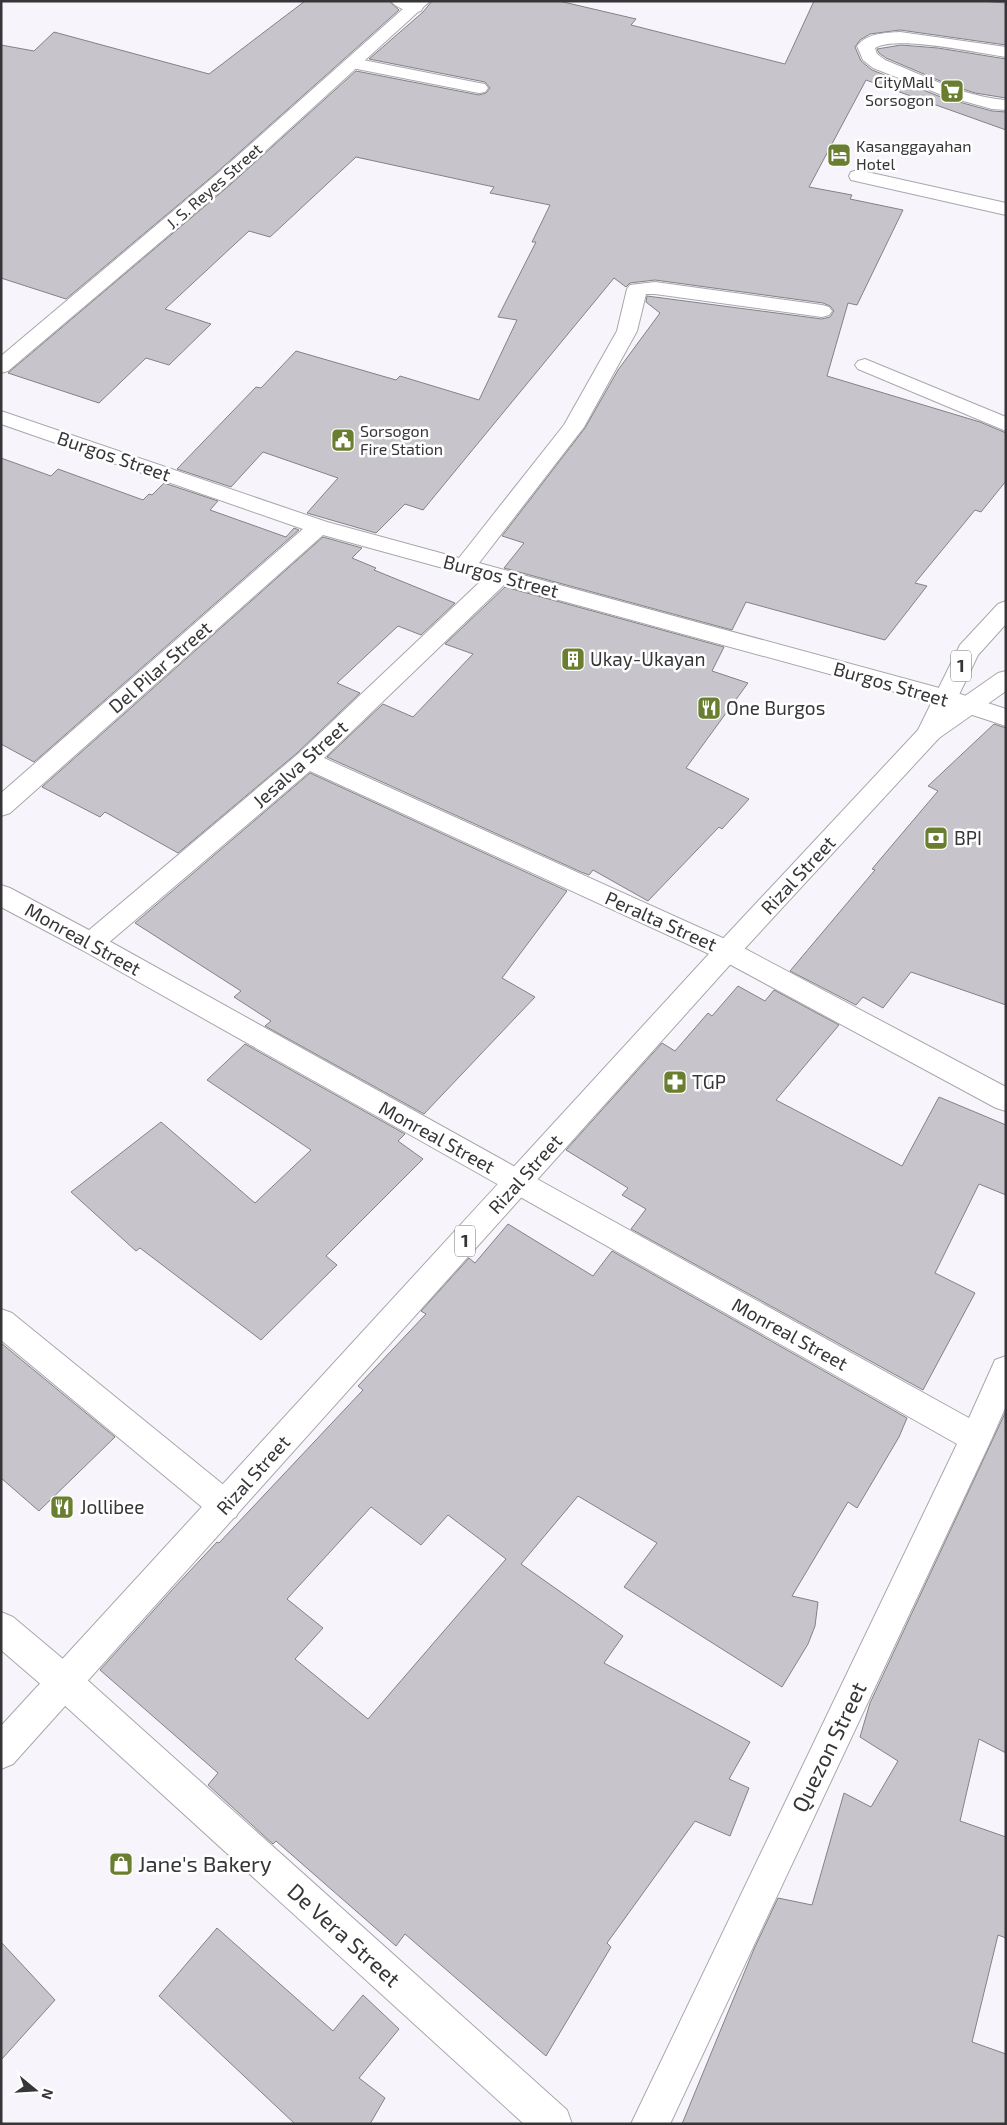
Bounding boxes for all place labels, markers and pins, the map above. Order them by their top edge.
place label: CityMall Sorsogon [865,72,934,109]
supermarket icon: CityMall Sorsogon [939,78,965,104]
place label: Kasanggayahan Hotel [856,136,972,173]
hotel icon: Kasanggayahan Hotel [826,142,852,168]
place label: Sorsogon Fire Station [360,421,443,458]
public building icon: Sorsogon Fire Station [330,427,356,453]
building icon: Ukay-Ukayan [560,646,586,672]
place label: Ukay-Ukayan [590,647,706,670]
restaurant icon: One Burgos [696,695,722,721]
place label: One Burgos [726,696,825,719]
bank icon: BPI [923,825,949,851]
place label: BPI [954,826,982,849]
pharmacy icon: TGP [662,1069,688,1095]
place label: TGP [692,1070,726,1093]
restaurant icon: Jollibee [49,1494,75,1520]
place label: Jollibee [80,1495,145,1518]
place label: Jane's Bakery [138,1850,272,1876]
shop icon: Jane's Bakery [108,1851,134,1877]

